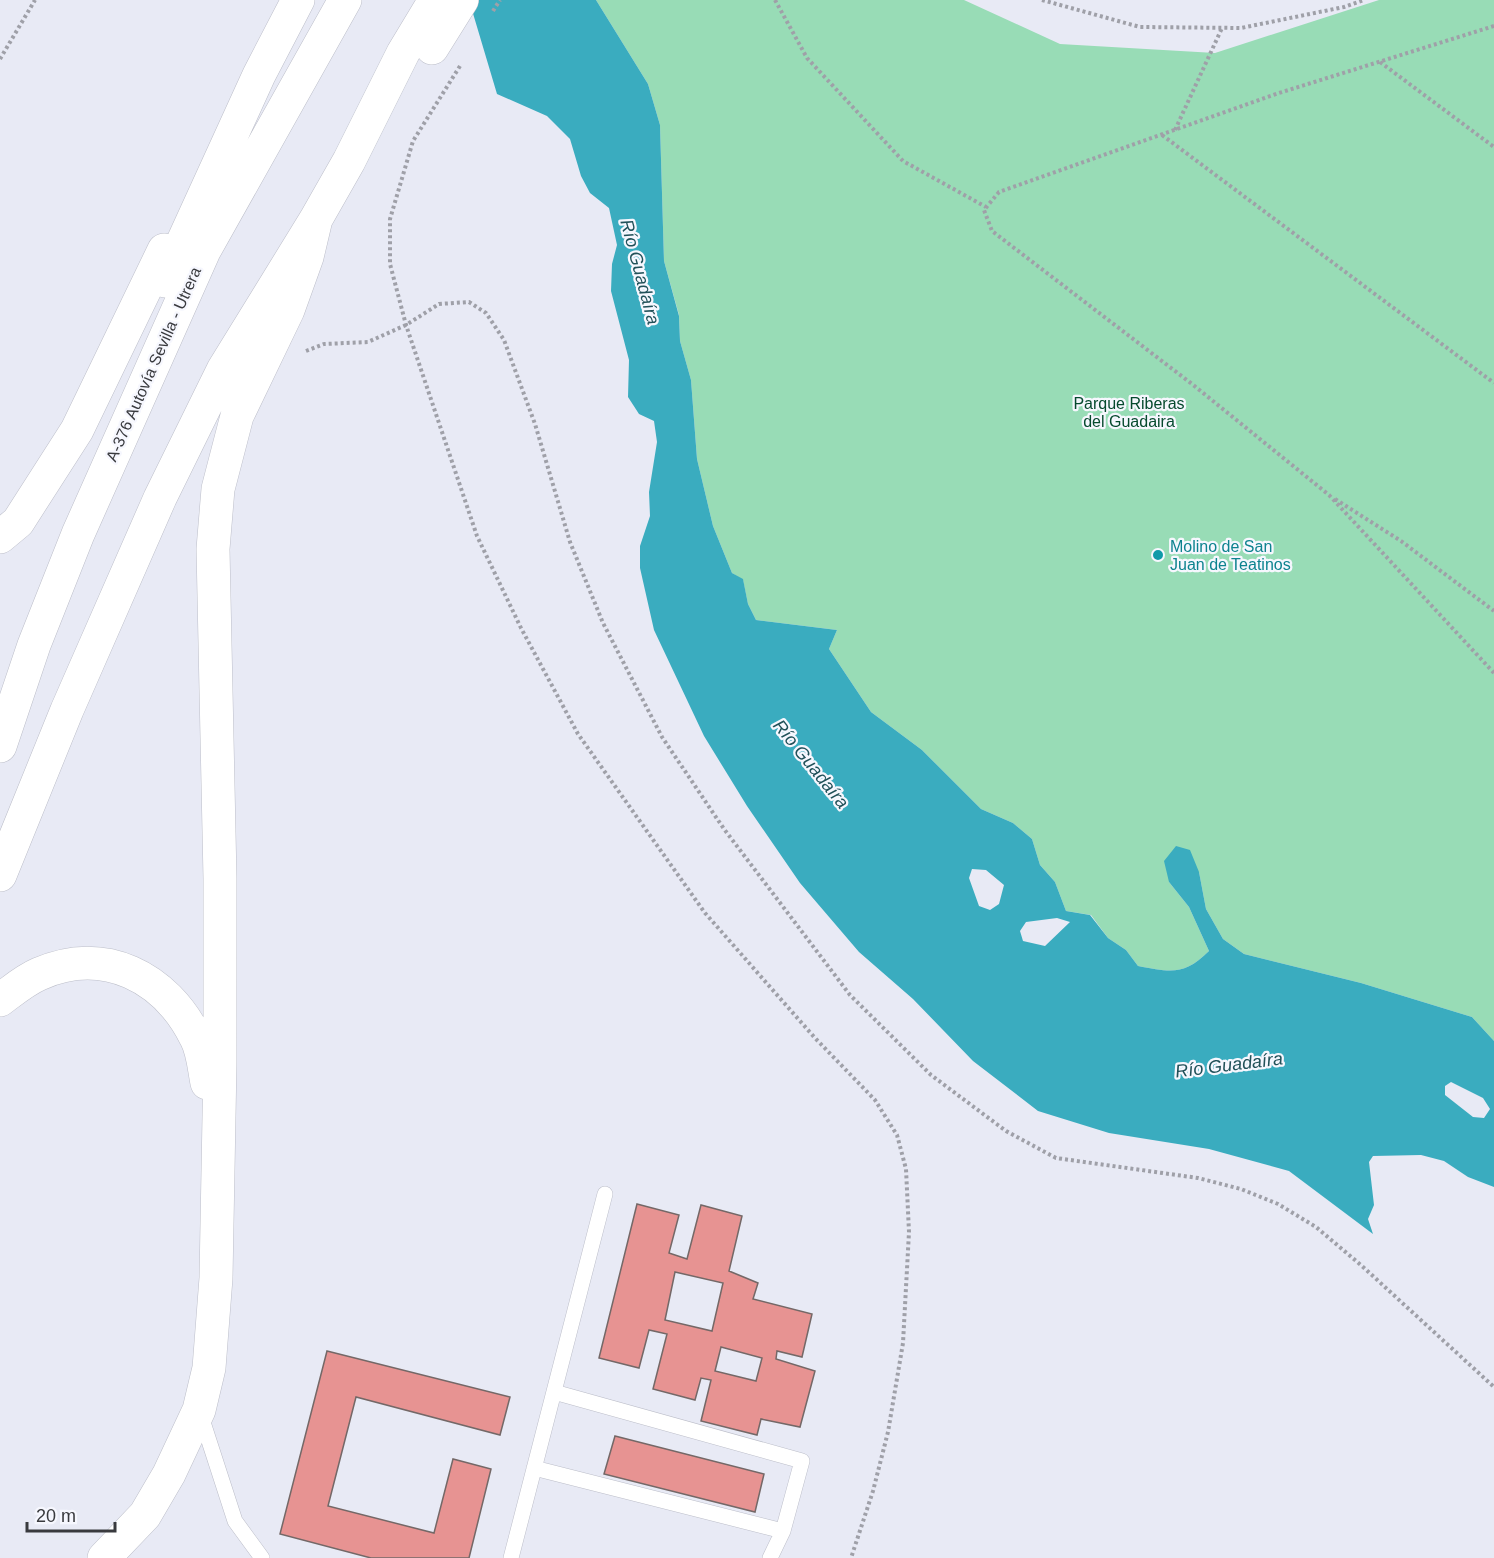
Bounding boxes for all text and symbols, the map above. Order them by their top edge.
water label: Río Guadaíra [616,217,664,327]
street label: A-376 Autovía Sevilla - Utrera [103,264,204,464]
park label: Parque Riberas del Guadaira [1073,395,1185,430]
place label: Molino de San Juan de Teatinos [1170,538,1291,573]
marker: Molino de San Juan de Teatinos [1151,548,1165,562]
water label: Río Guadaíra [769,716,853,812]
water label: Río Guadaíra [1174,1048,1284,1082]
scale bar [27,1495,116,1533]
text: 20 m [36,1506,76,1526]

